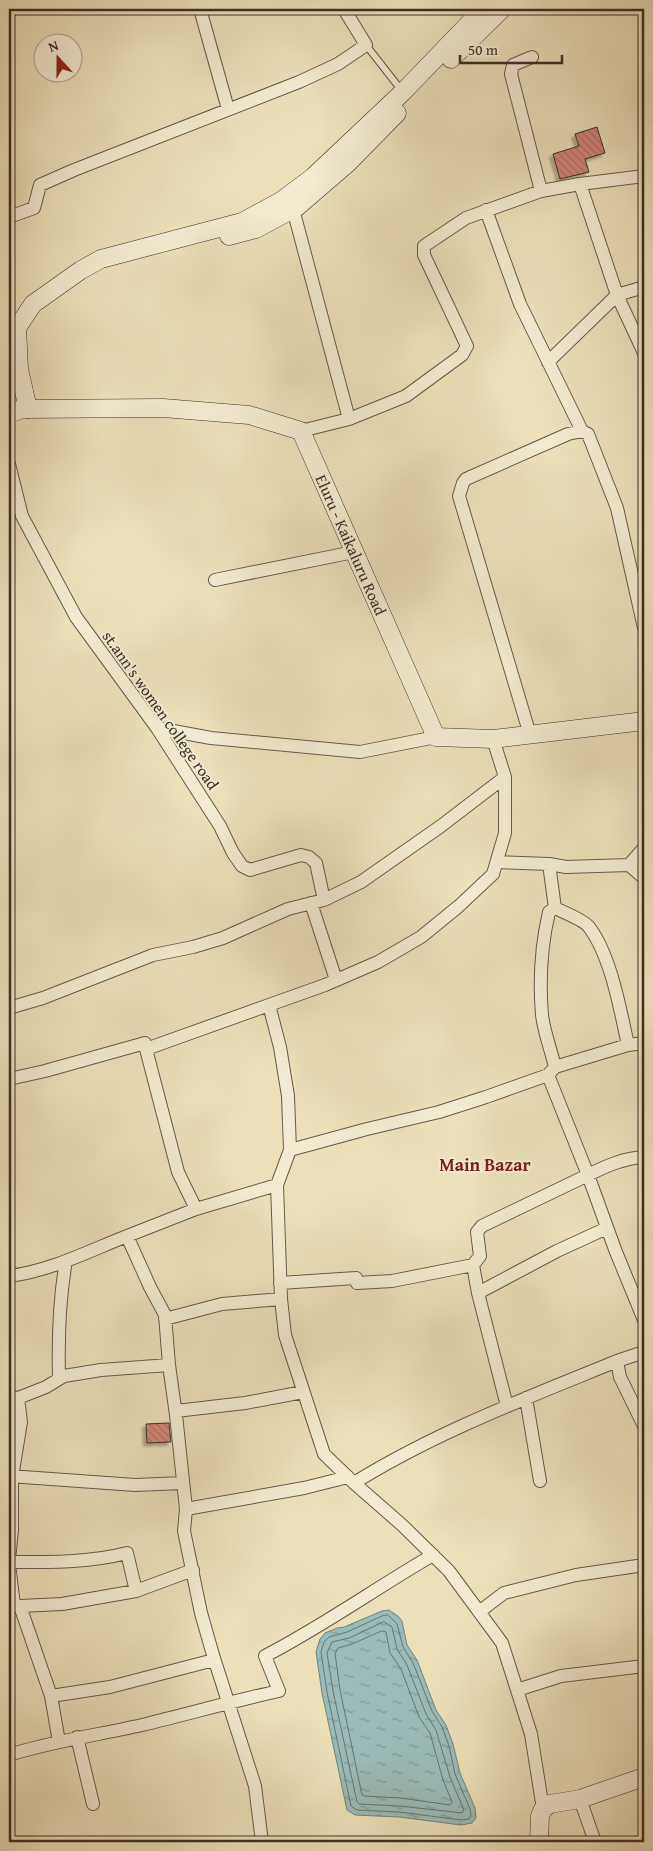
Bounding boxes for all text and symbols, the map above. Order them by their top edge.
north arrow [32,32,82,82]
scale bar [460,32,563,64]
text: N [45,35,62,57]
text: 50 m [468,39,499,60]
street label: Eluru - Kaikaluru Road [310,471,393,619]
street label: st.ann's women college road [97,626,225,795]
district label: Main Bazar [439,1151,531,1178]

